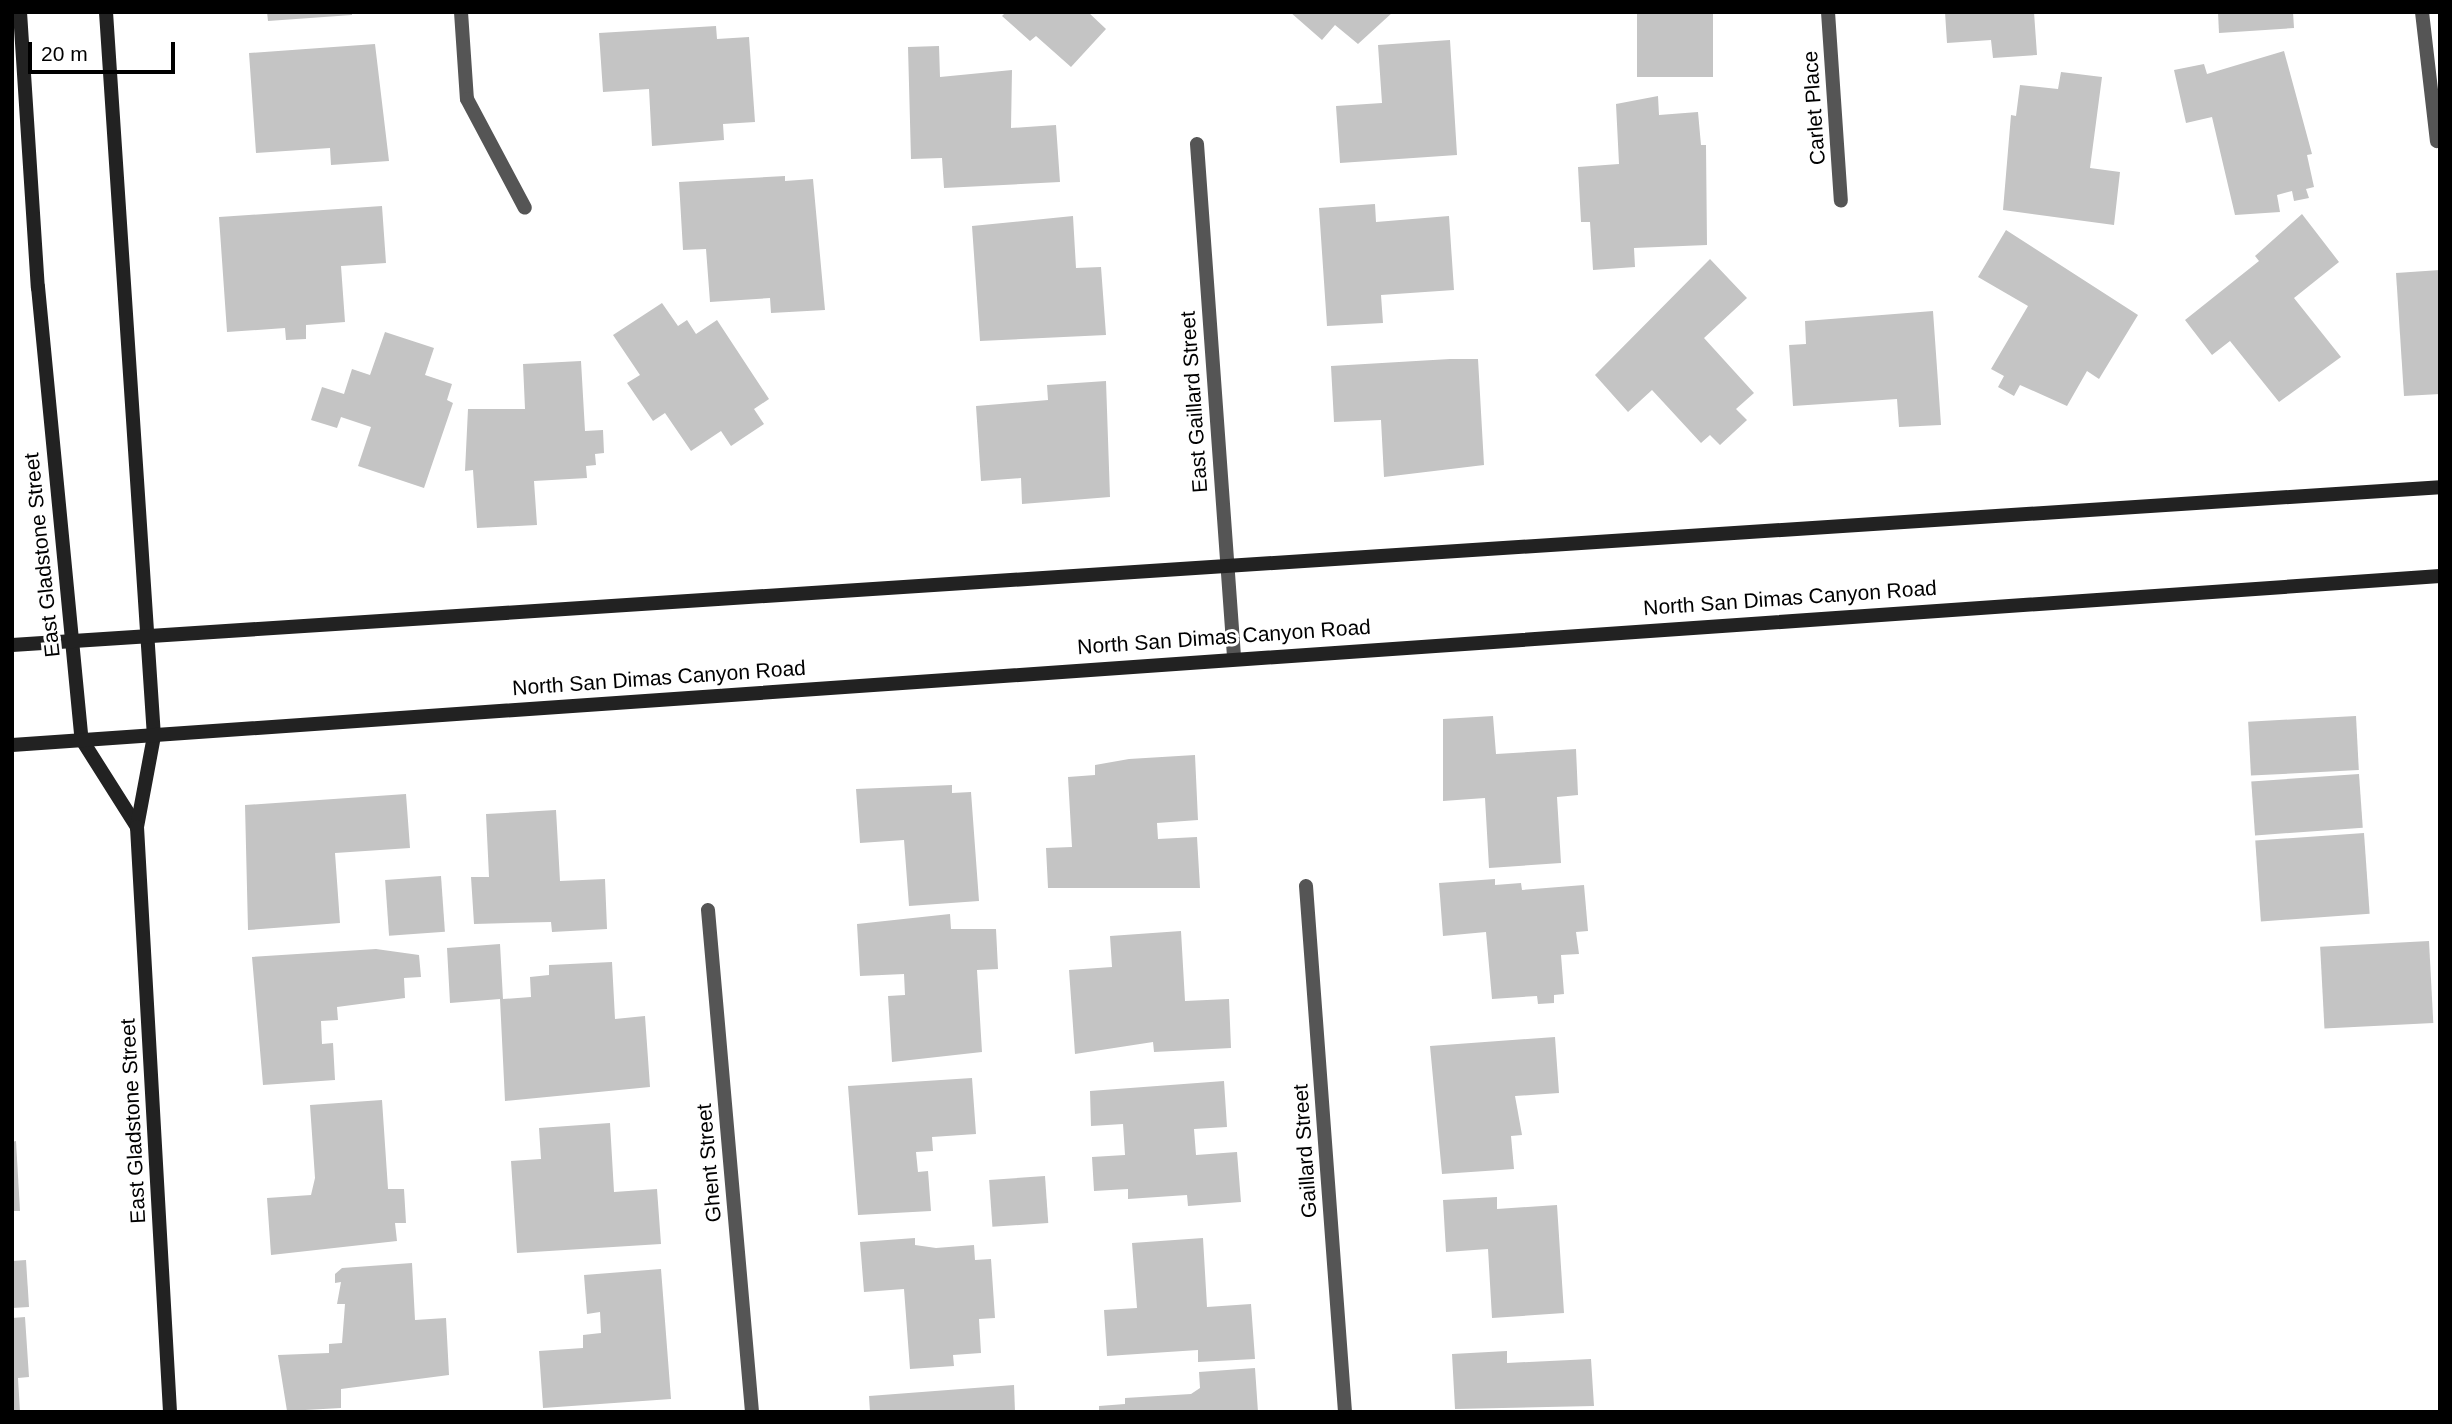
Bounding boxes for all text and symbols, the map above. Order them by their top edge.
scale bar [32,28,178,72]
text: 20 m [41,42,88,65]
street label: Carlet Place [1797,50,1831,166]
street label: East Gaillard Street [1175,310,1213,494]
street label: East Gladstone Street [19,452,65,658]
street label: North San Dimas Canyon Road [1642,575,1938,621]
street label: North San Dimas Canyon Road [1076,614,1372,660]
street label: North San Dimas Canyon Road [511,655,807,701]
street label: East Gladstone Street [115,1018,151,1224]
street label: Gaillard Street [1288,1083,1322,1219]
street label: Ghent Street [691,1103,727,1223]

